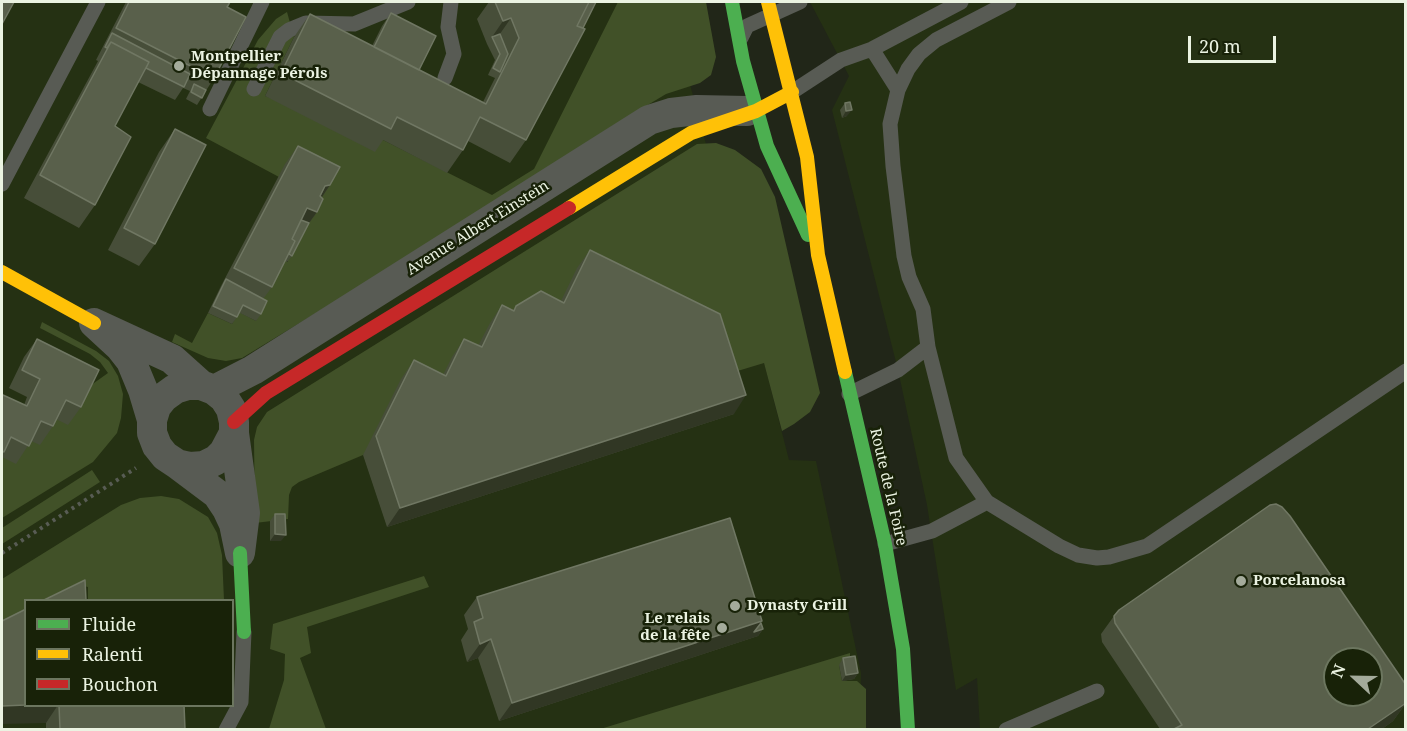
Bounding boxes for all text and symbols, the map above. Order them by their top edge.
scale bar [1191,24,1280,62]
text: 20 m [1199,34,1241,58]
place label: Montpellier Dépannage Pérols [191,48,327,83]
marker: Montpellier Dépannage Pérols [172,59,186,73]
street label: Avenue Albert Einstein [403,177,553,279]
street label: Route de la Foire [866,426,910,548]
place label: Porcelanosa [1253,572,1346,590]
marker: Porcelanosa [1234,574,1248,588]
place label: Dynasty Grill [747,597,847,615]
legend [24,599,234,707]
marker: Dynasty Grill [728,599,742,613]
place label: Le relais de la fête [640,610,710,645]
text: Fluide [82,612,136,636]
marker: Le relais de la fête [715,621,729,635]
text: Ralenti [82,642,143,666]
north arrow [1323,647,1383,707]
text: N [1326,661,1351,681]
text: Bouchon [82,672,158,696]

